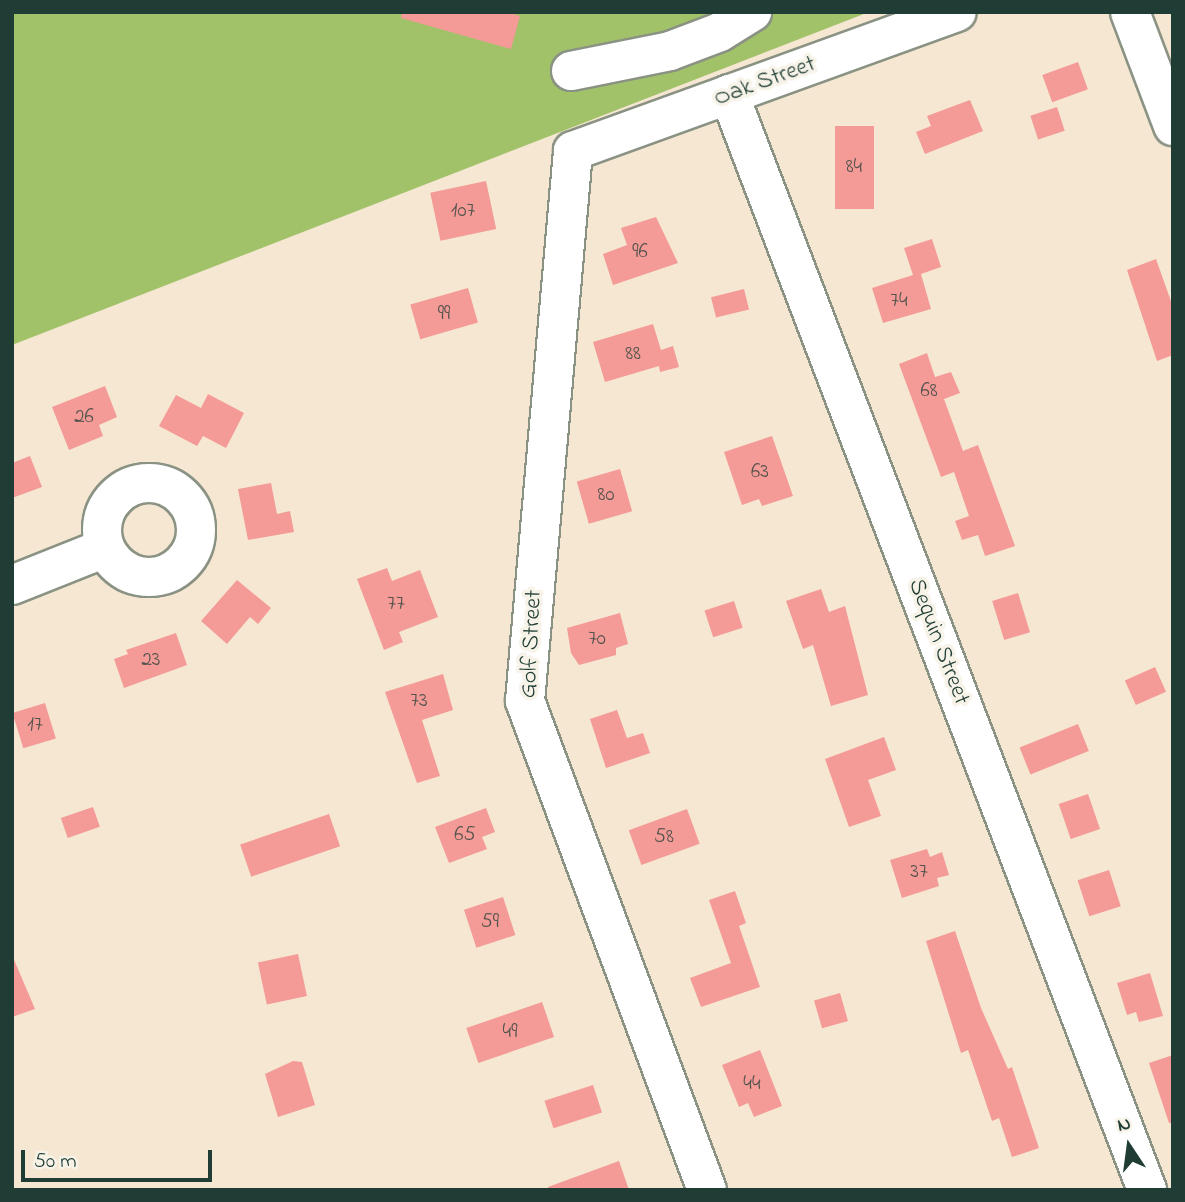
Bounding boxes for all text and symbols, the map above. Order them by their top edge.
street label: Oak Street [710,50,820,114]
house number: 84 [846,154,862,180]
house number: 107 [451,198,475,224]
house number: 96 [632,239,648,265]
house number: 74 [890,288,908,314]
house number: 99 [438,301,450,327]
house number: 88 [625,341,641,367]
house number: 68 [920,378,938,404]
house number: 26 [74,404,94,430]
house number: 63 [751,459,769,485]
house number: 80 [598,482,614,508]
street label: Sequin Street [901,575,975,709]
street label: Golf Street [515,589,549,699]
house number: 77 [387,591,405,617]
house number: 70 [588,626,606,652]
house number: 23 [141,647,161,673]
house number: 73 [410,688,428,714]
house number: 17 [27,712,43,738]
house number: 65 [454,822,476,848]
house number: 58 [654,824,674,850]
house number: 37 [910,859,928,885]
house number: 59 [481,909,499,935]
house number: 49 [503,1019,517,1045]
house number: 44 [743,1071,761,1097]
text: N [1115,1110,1133,1140]
north arrow [1094,1111,1164,1181]
scale bar [24,1136,215,1180]
text: 50 m [34,1147,77,1177]

